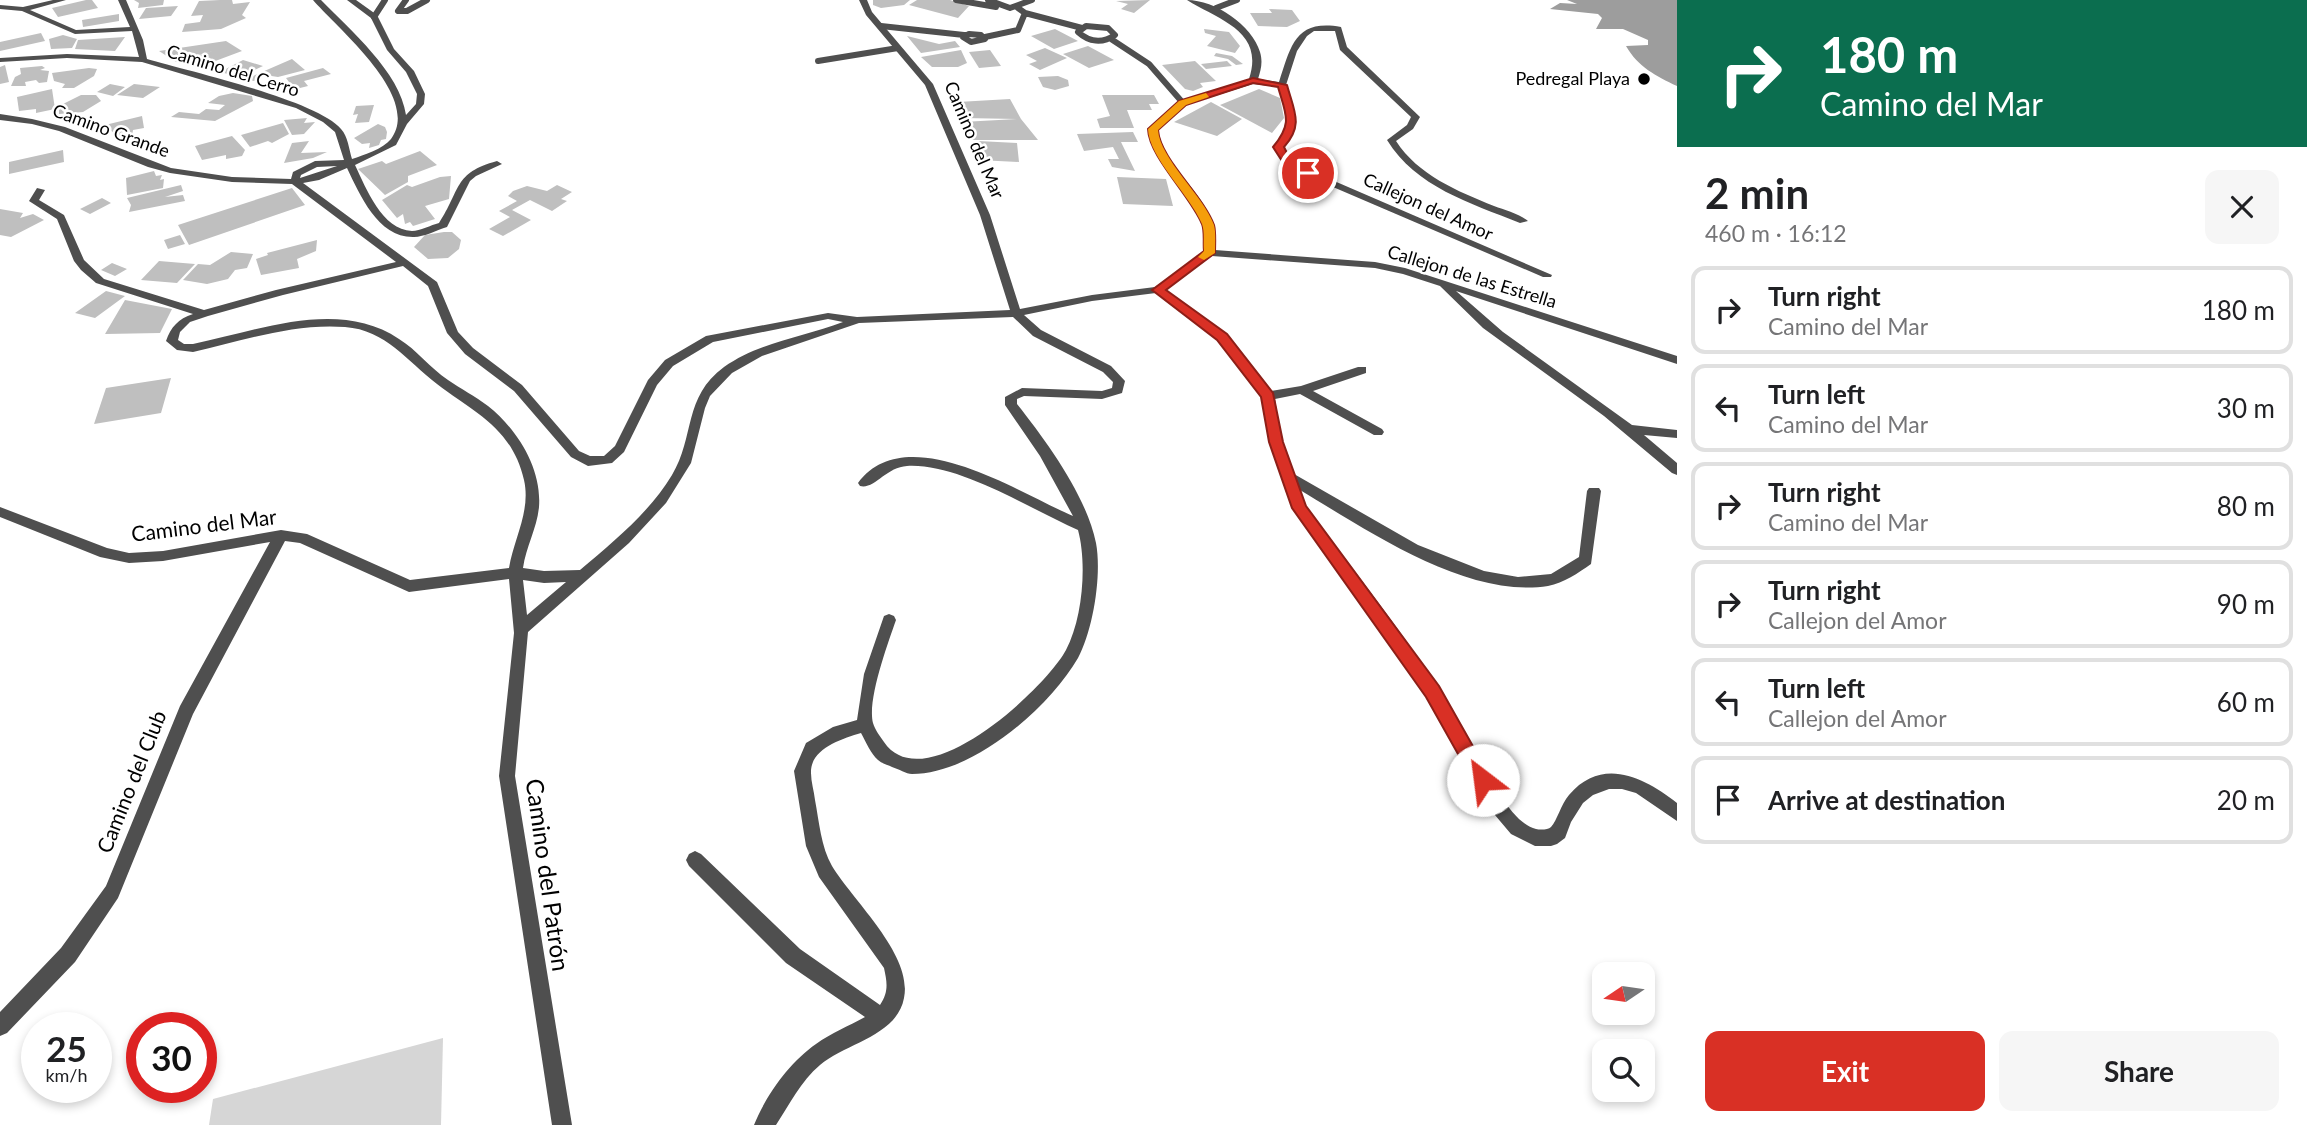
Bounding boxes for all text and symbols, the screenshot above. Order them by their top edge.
text: 180 m [1820,25,1958,83]
icon: right [1705,28,1796,119]
street label: Camino del Cerro [164,39,302,101]
place label: Pedregal Playa [1515,67,1630,89]
marker: Pedregal Playa [1636,71,1652,87]
street label: Camino del Mar [940,78,1010,202]
text: Camino del Mar [1820,84,2043,123]
street label: Camino Grande [50,99,173,161]
pin [1278,143,1338,203]
icon: arrive [1289,154,1327,192]
street label: Callejon del Amor [1360,168,1497,245]
text: 2 min [1705,168,1809,218]
button: close [2205,170,2279,244]
text: 460 m · 16:12 [1705,219,1847,247]
street label: Callejon de las Estrella [1385,240,1559,312]
text: Turn right [1768,280,1881,312]
icon: right [1709,291,1747,329]
text: 180 m [2202,294,2275,326]
text: Camino del Mar [1768,312,1928,340]
text: Turn left [1768,378,1865,410]
icon: left [1709,389,1747,427]
text: 30 m [2217,392,2275,424]
text: Camino del Mar [1768,410,1928,438]
text: Turn right [1768,476,1881,508]
icon: right [1709,487,1747,525]
text: 80 m [2217,490,2275,522]
street label: Camino del Mar [130,503,278,546]
text: Camino del Mar [1768,508,1928,536]
text: Turn right [1768,574,1881,606]
icon: right [1709,585,1747,623]
text: 90 m [2217,588,2275,620]
text: Callejon del Amor [1768,606,1947,634]
text: Turn left [1768,672,1865,704]
icon: left [1709,683,1747,721]
text: 60 m [2217,686,2275,718]
text: Callejon del Amor [1768,704,1947,732]
street label: Camino del Club [91,707,171,856]
position arrow [1446,743,1520,817]
street label: Camino del Patrón [521,777,576,973]
icon: arrive [1709,781,1747,819]
text: Arrive at destination [1768,784,2005,816]
text: 20 m [2217,784,2275,816]
north arrow [1592,962,1656,1026]
map controls [1592,962,1655,1102]
speed limit sign: 30 [126,1012,217,1103]
text: 25 [46,1027,87,1069]
button: Exit [1705,1031,1985,1111]
button: Share [1999,1031,2279,1111]
button: search [1592,1039,1655,1102]
text: km/h [45,1064,88,1086]

